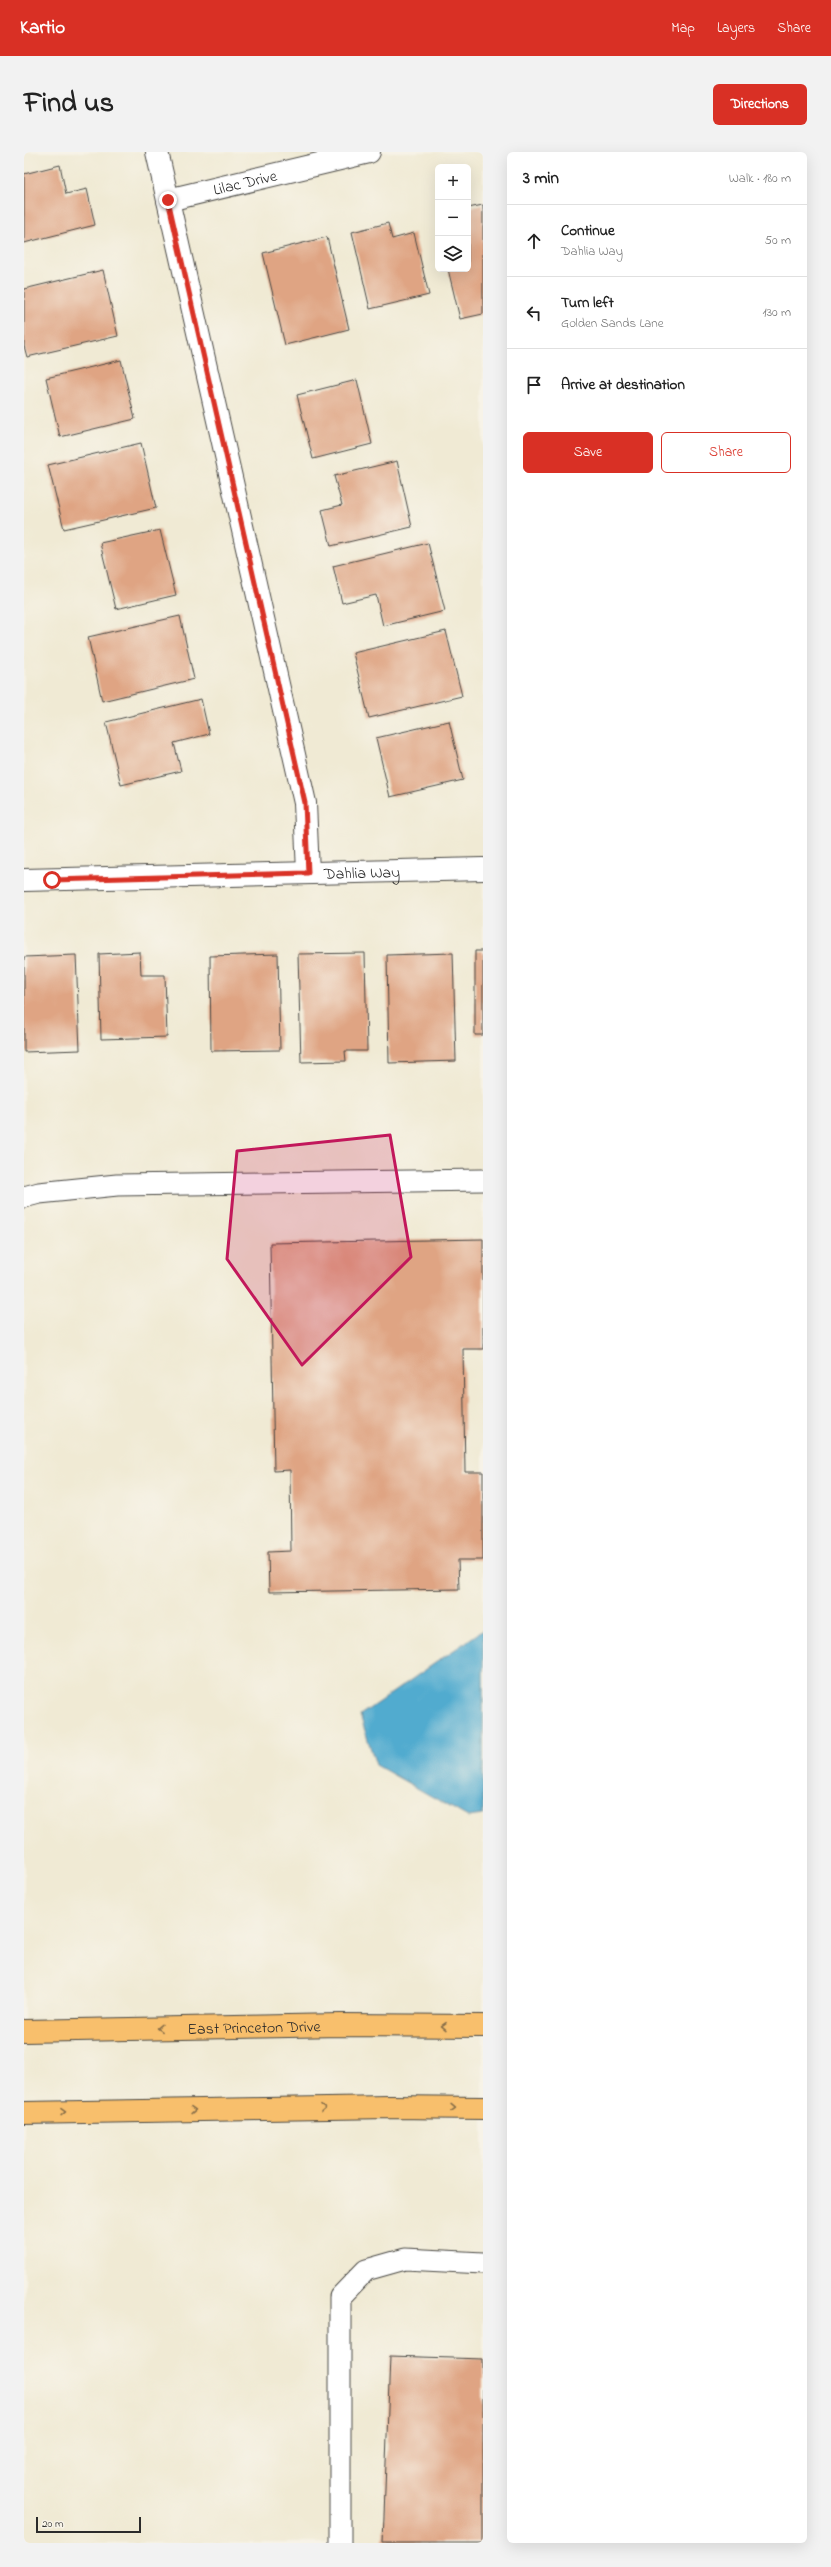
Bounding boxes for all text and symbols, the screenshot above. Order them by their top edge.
text: Kartio [20,15,65,42]
text: Map [671,18,695,39]
text: Layers [717,18,755,39]
text: Share [777,18,811,39]
text: Find us [24,84,114,125]
button: Directions [713,84,807,125]
street label: Lilac Drive [211,164,280,203]
map controls [435,164,471,272]
button: + [435,164,471,200]
text: 3 min [523,166,559,191]
text: Walk · 180 m [729,169,791,188]
route end [159,191,177,209]
button: − [435,200,471,236]
text: Continue [561,220,615,242]
icon: ahead [523,230,545,252]
text: 50 m [765,231,791,250]
button: layers [435,236,471,272]
text: Dahlia Way [561,242,623,261]
text: Turn left [561,292,614,314]
icon: left [523,302,545,324]
text: 130 m [763,303,791,322]
text: Golden Sands Lane [561,314,664,333]
icon: arrive [523,374,545,396]
text: Arrive at destination [561,374,685,396]
button: Save [523,432,653,473]
button: Share [661,432,791,473]
street label: Dahlia Way [323,861,400,887]
route start [43,871,61,889]
street label: East Princeton Drive [187,2015,322,2042]
one-way arrow [441,2022,447,2030]
one-way arrow [157,2024,163,2032]
one-way arrow [320,2104,326,2112]
one-way arrow [450,2104,456,2112]
one-way arrow [190,2106,196,2114]
one-way arrow [60,2108,66,2116]
scale bar [36,2515,141,2534]
text: 20 m [42,2516,64,2532]

